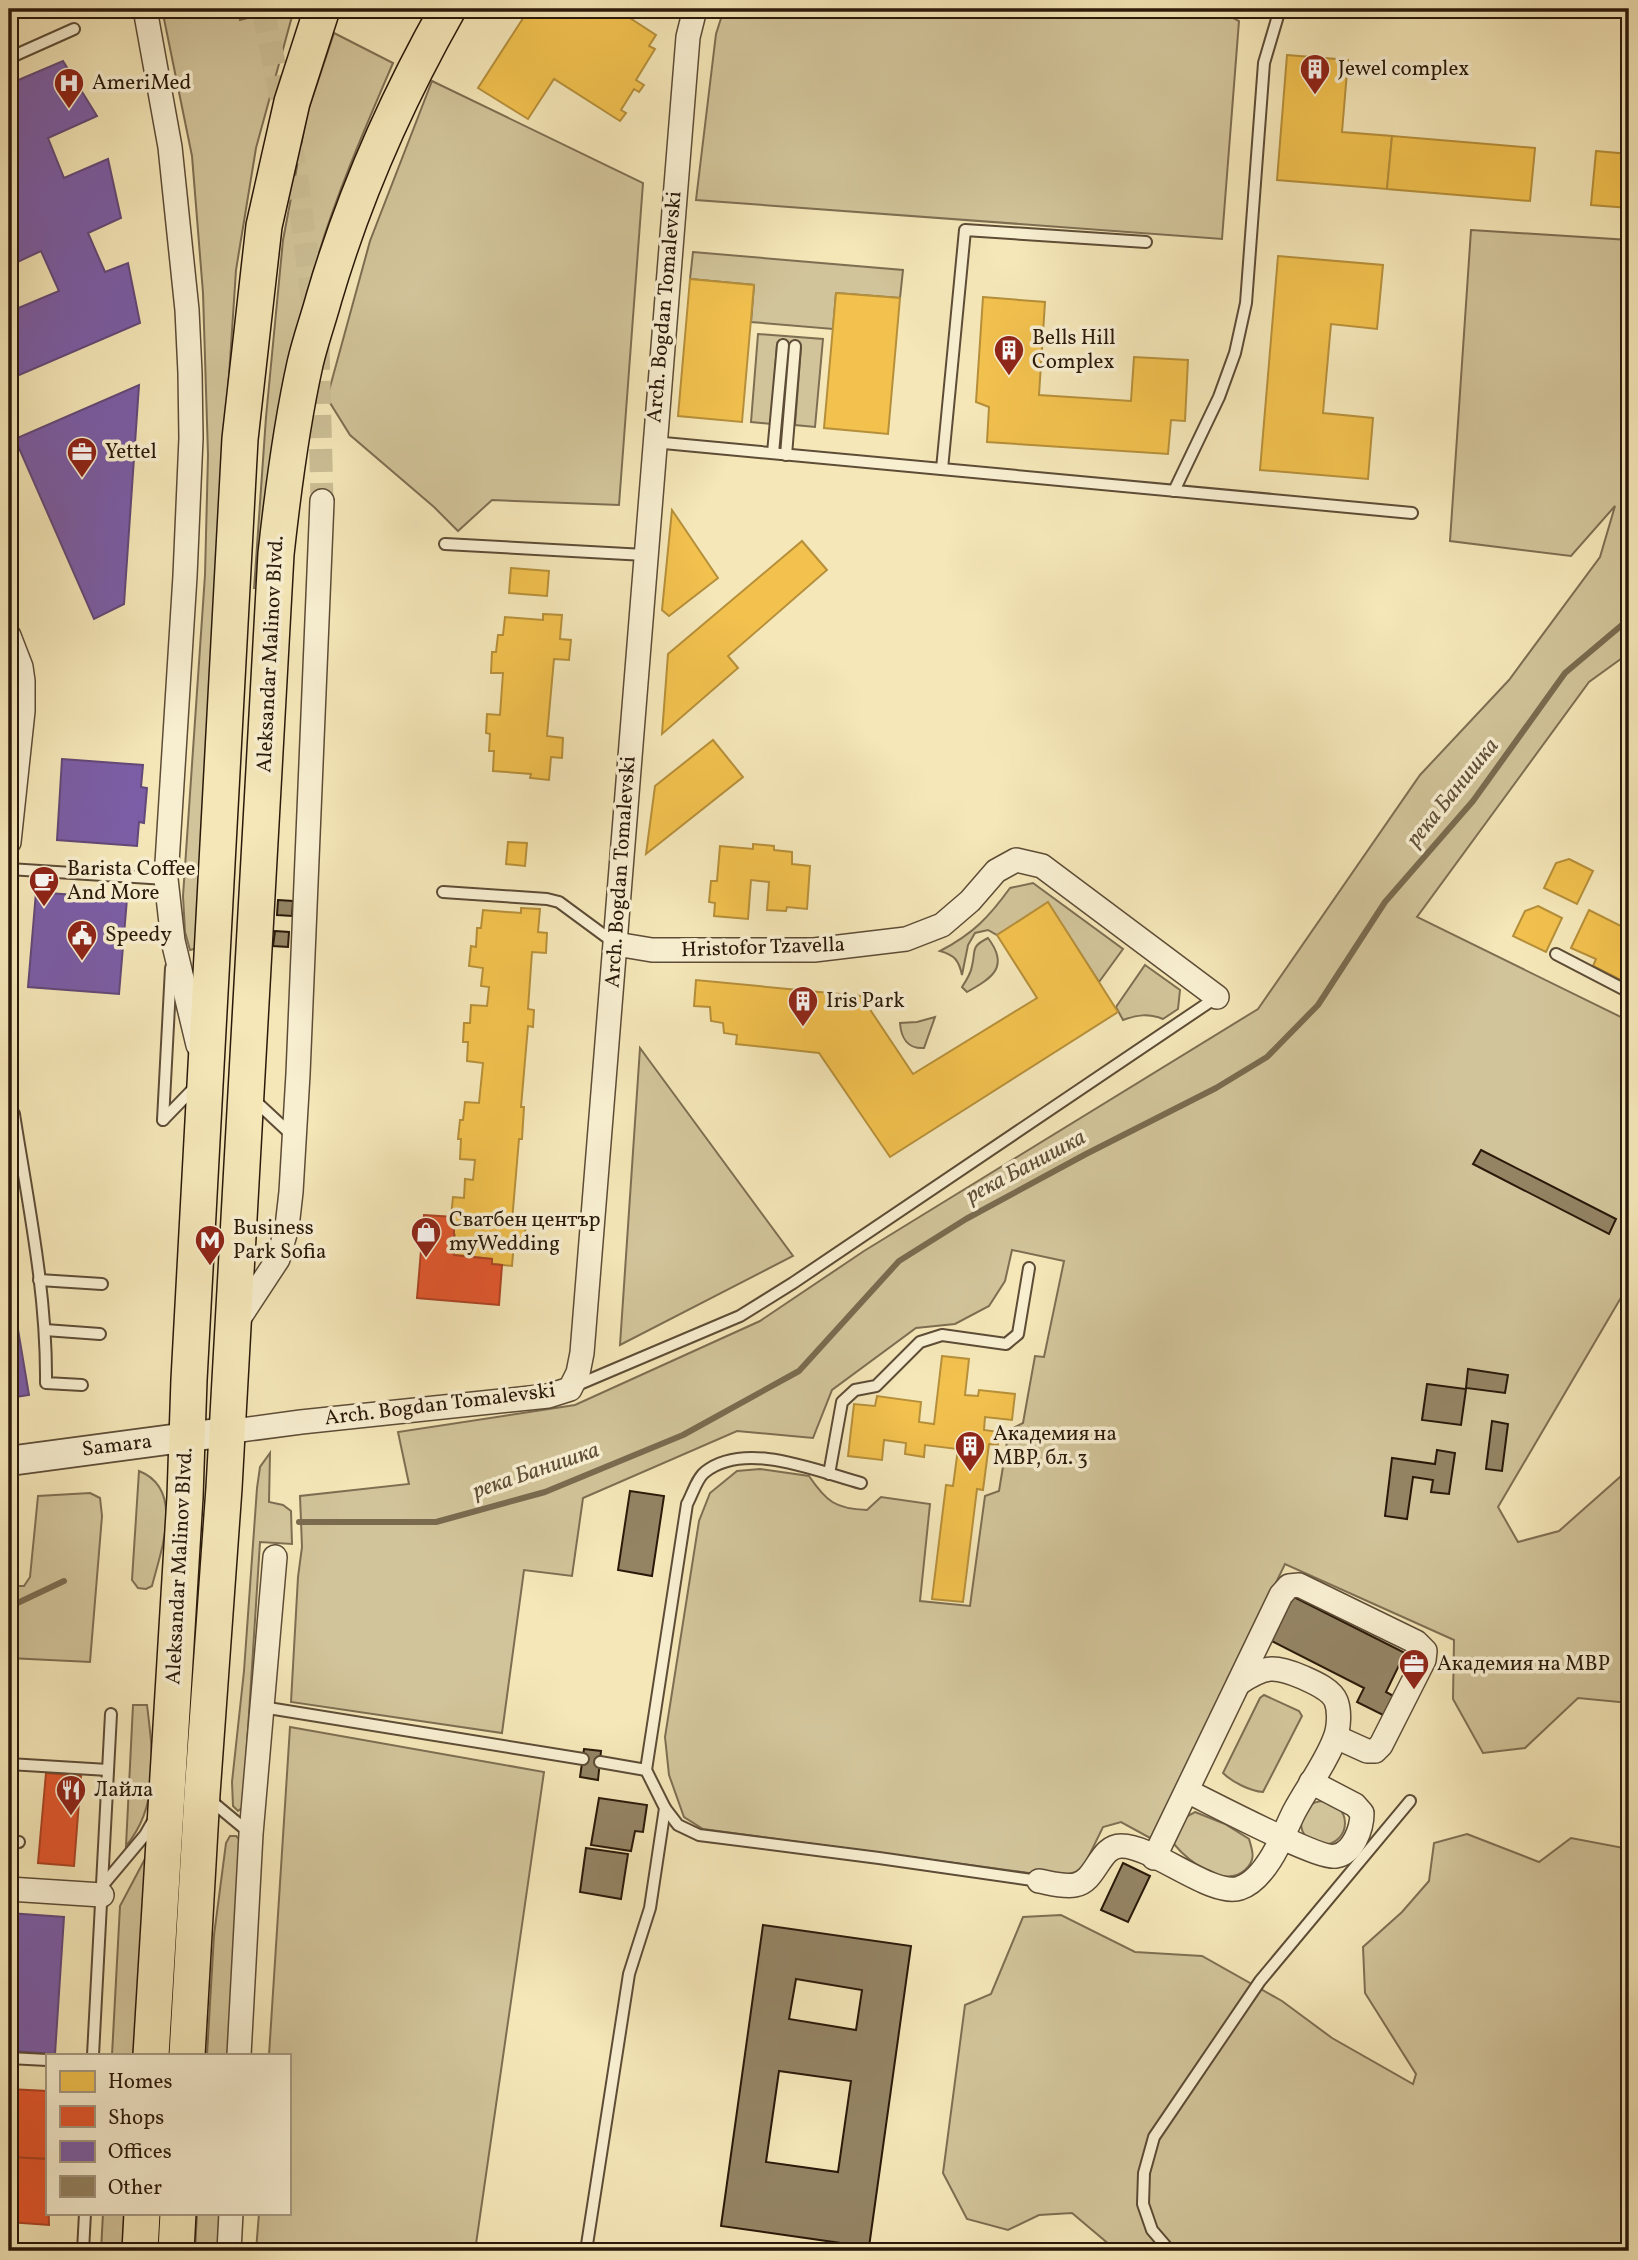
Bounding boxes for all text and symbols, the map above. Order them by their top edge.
building icon: Jewel complex [1298,52,1332,96]
place label: Jewel complex [1338,55,1469,84]
hospital icon: AmeriMed [52,66,86,110]
place label: AmeriMed [92,69,191,98]
street label: Arch. Bogdan Tomalevski [640,190,690,424]
place label: Bells Hill Complex [1032,324,1115,377]
building icon: Bells Hill Complex [992,333,1026,377]
office icon: Yettel [65,435,99,479]
place label: Yettel [105,438,157,467]
street label: Aleksandar Malinov Blvd. [250,535,292,773]
water label: река Банишка [1399,731,1507,854]
street label: Arch. Bogdan Tomalevski [598,755,644,989]
place label: Barista Coffee And More [67,855,195,908]
cafe icon: Barista Coffee And More [27,864,61,908]
public building icon: Speedy [65,918,99,962]
place label: Speedy [105,921,172,950]
street label: Hristofor Tzavella [680,931,846,965]
building icon: Iris Park [786,984,820,1028]
place label: Iris Park [826,987,905,1016]
water label: река Банишка [960,1122,1092,1212]
place label: Сватбен център myWedding [449,1206,601,1259]
place label: Business Park Sofia [233,1214,327,1267]
shop icon: Сватбен център myWedding [409,1215,443,1259]
metro station icon: Business Park Sofia [193,1223,227,1267]
street label: Arch. Bogdan Tomalevski [323,1376,557,1434]
place label: Академия на МВР, бл. 3 [993,1420,1117,1473]
street label: Samara [80,1427,154,1465]
building icon: Академия на МВР, бл. 3 [953,1429,987,1473]
water label: река Банишка [468,1434,604,1508]
street label: Aleksandar Malinov Blvd. [159,1447,201,1685]
office icon: Академия на МВР [1397,1647,1431,1691]
place label: Академия на МВР [1437,1650,1610,1679]
restaurant icon: Лайла [54,1773,88,1817]
place label: Лайла [94,1776,153,1805]
legend [46,2054,290,2214]
text: Homes [108,2068,173,2097]
text: Shops [108,2104,164,2133]
text: Offices [108,2138,172,2167]
text: Other [108,2174,162,2203]

